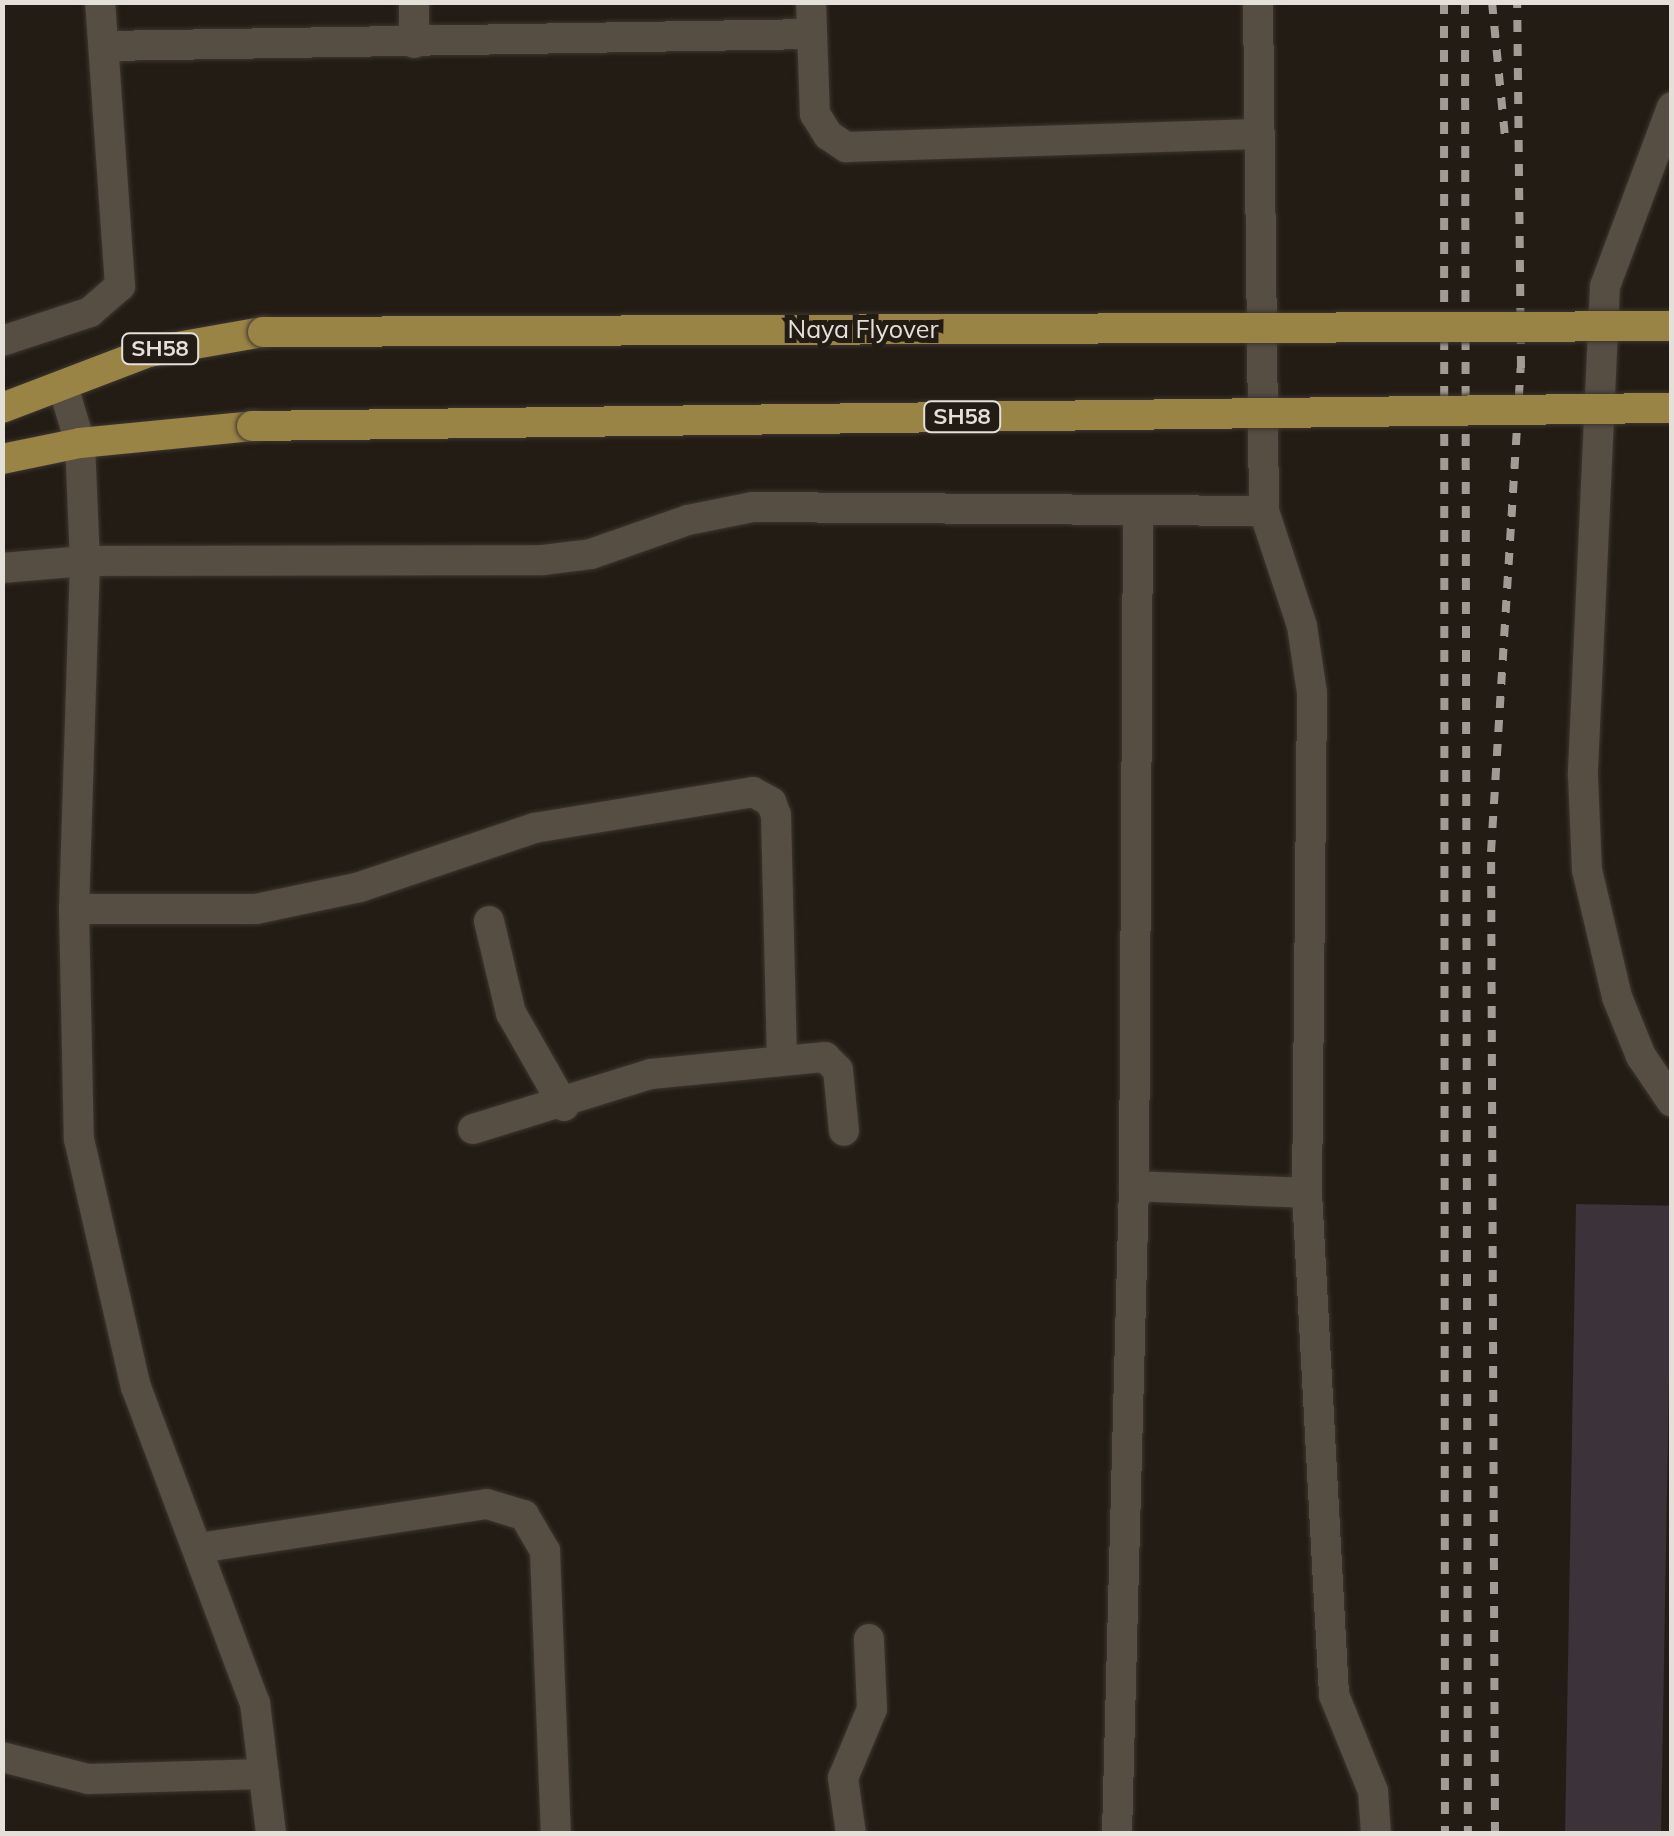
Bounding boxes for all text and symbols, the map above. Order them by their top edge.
street label: Naya Flyover [787,314,939,344]
road number: SH58 [120,332,200,366]
road number: SH58 [922,400,1002,434]

